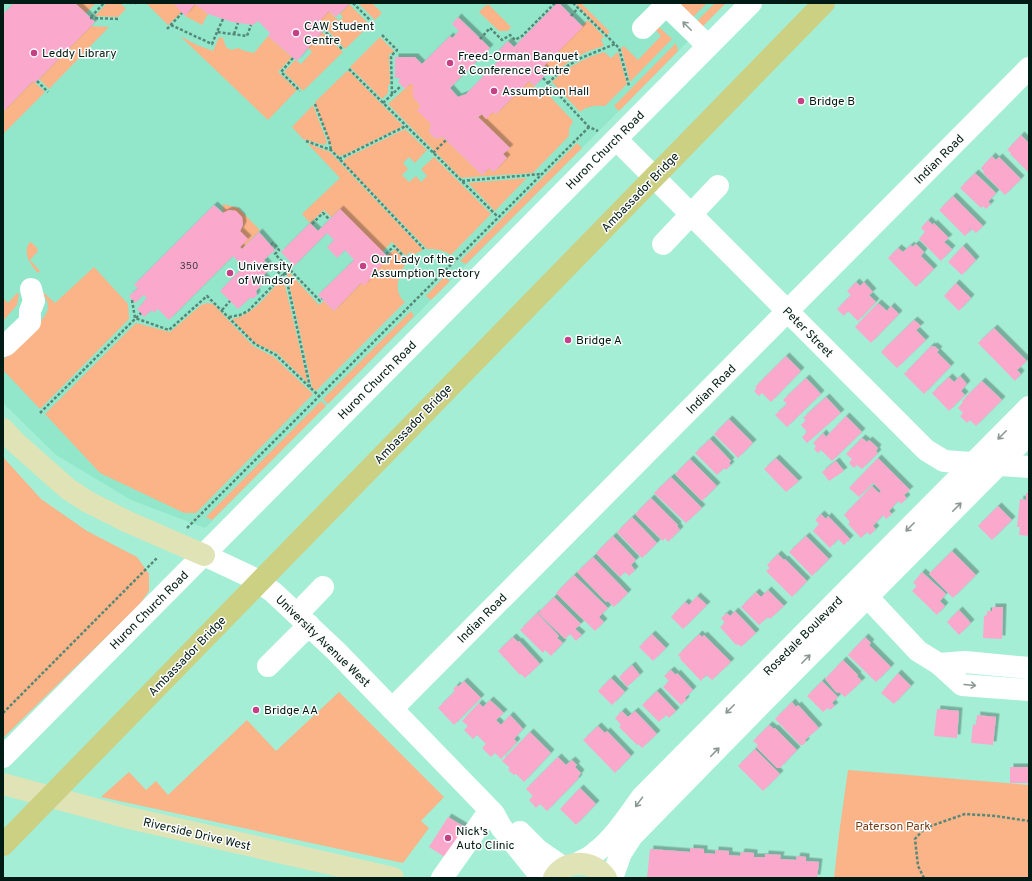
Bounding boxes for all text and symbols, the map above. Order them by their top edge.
place label: CAW Student Centre [304,19,374,49]
one-way arrow [682,21,692,31]
marker: CAW Student Centre [291,28,301,38]
place label: Leddy Library [42,46,117,62]
marker: Leddy Library [29,48,39,58]
place label: Freed-Orman Banquet & Conference Centre [458,49,578,79]
marker: Freed-Orman Banquet & Conference Centre [445,58,455,68]
place label: Assumption Hall [502,84,589,100]
marker: Assumption Hall [489,86,499,96]
place label: Bridge B [809,94,855,110]
marker: Bridge B [796,96,806,106]
street label: Huron Church Road [563,108,648,193]
street label: Indian Road [911,131,968,188]
street label: Ambassador Bridge [598,149,683,236]
place label: Our Lady of the Assumption Rectory [371,252,480,282]
place label: University of Windsor [238,259,295,289]
house number: 350 [180,260,198,273]
marker: Our Lady of the Assumption Rectory [358,261,368,271]
marker: University of Windsor [225,268,235,278]
street label: Peter Street [778,304,836,362]
place label: Bridge A [576,333,622,349]
marker: Bridge A [563,335,573,345]
street label: Huron Church Road [335,338,420,423]
street label: Indian Road [683,361,740,418]
street label: Ambassador Bridge [371,381,456,468]
one-way arrow [997,430,1006,440]
one-way arrow [952,502,962,512]
one-way arrow [905,522,915,532]
street label: Huron Church Road [107,568,192,653]
street label: Indian Road [454,590,511,647]
street label: University Avenue West [271,592,373,691]
street label: Rosedale Boulevard [761,594,847,680]
street label: Ambassador Bridge [145,613,230,700]
one-way arrow [801,654,811,664]
one-way arrow [963,682,976,689]
place label: Bridge AA [264,703,318,719]
one-way arrow [725,704,735,714]
marker: Bridge AA [251,705,261,715]
one-way arrow [710,747,720,757]
one-way arrow [635,796,643,807]
street label: Riverside Drive West [141,815,252,855]
park label: Paterson Park [855,819,931,835]
place label: Nick's Auto Clinic [456,824,515,854]
marker: Nick's Auto Clinic [443,833,453,843]

